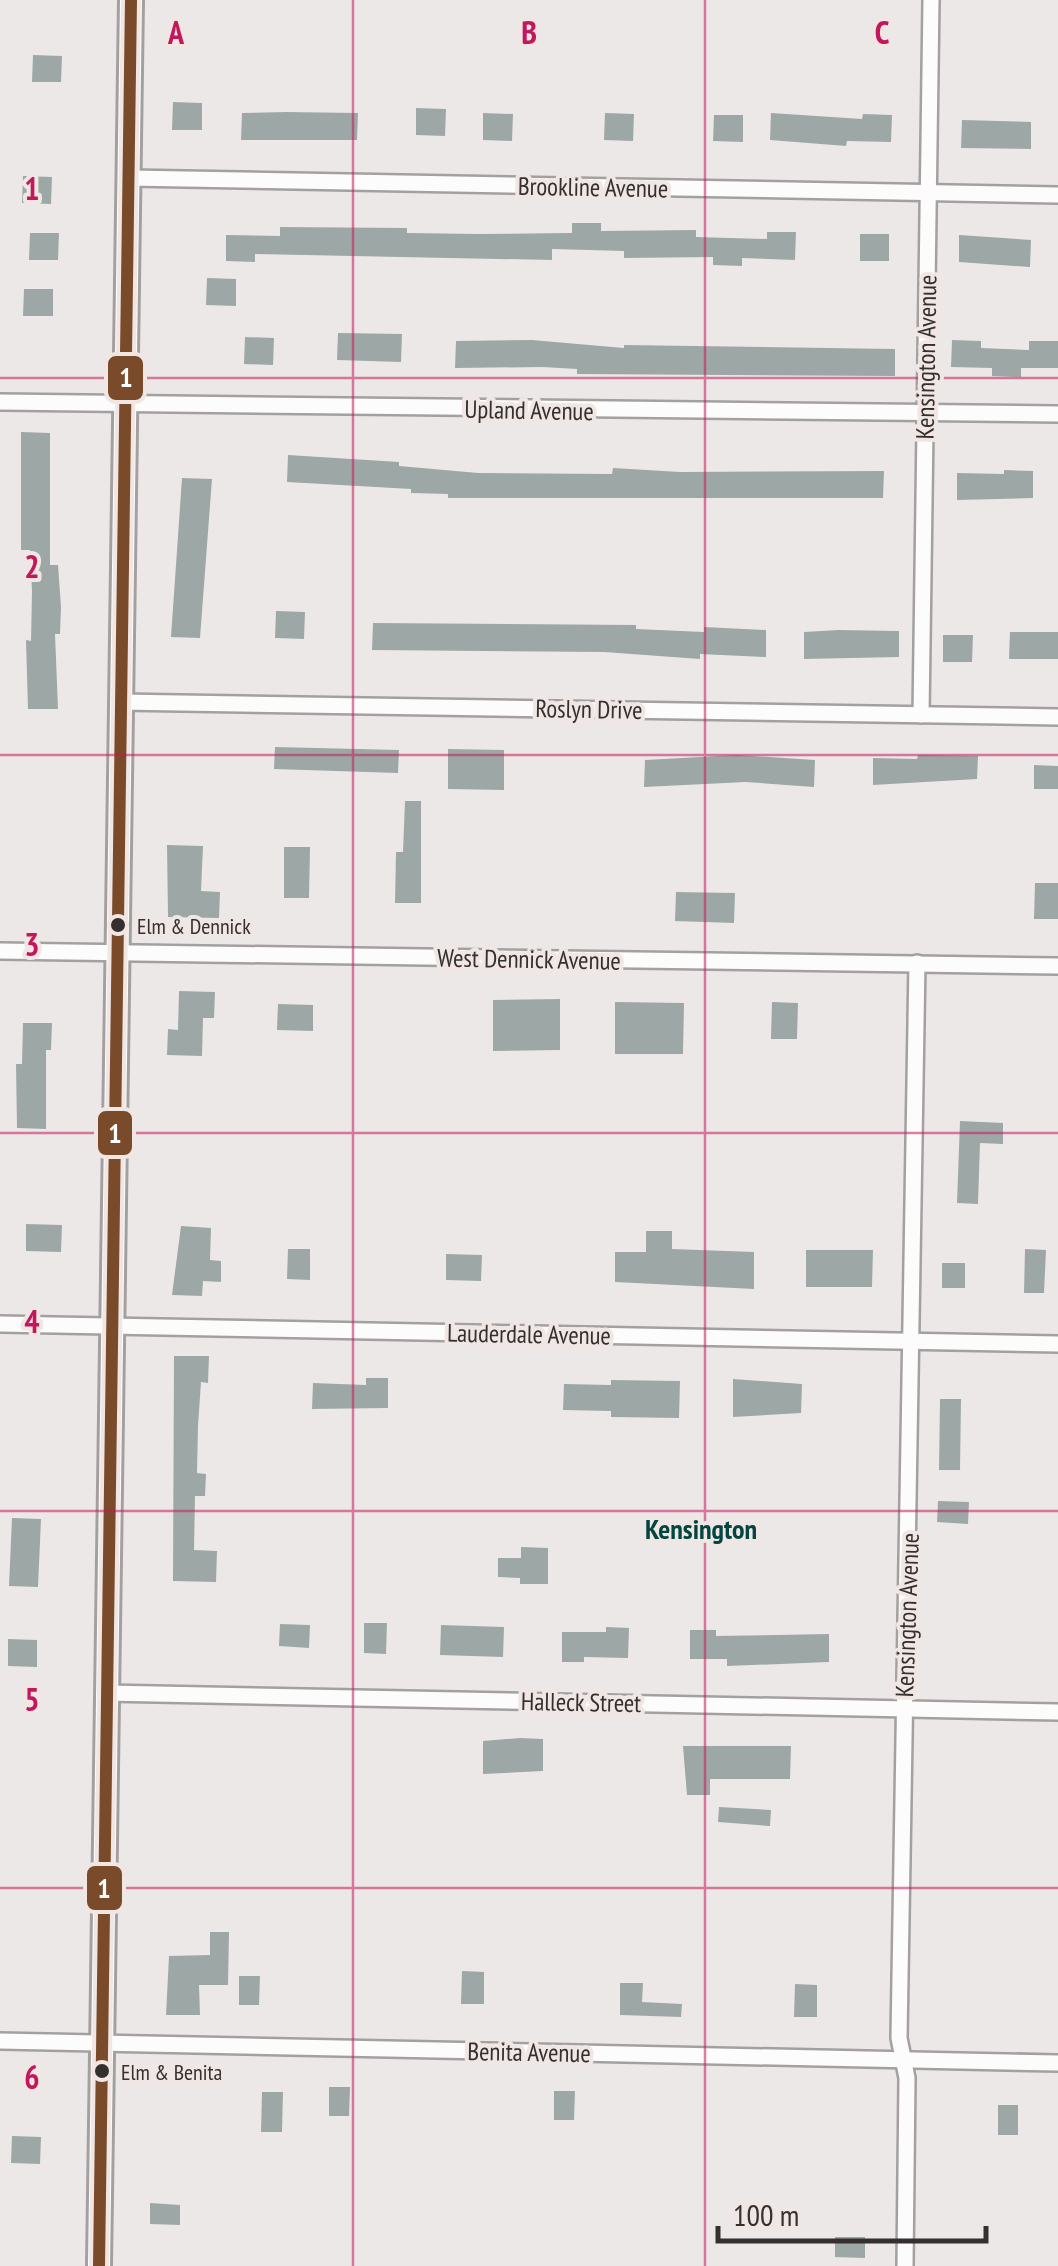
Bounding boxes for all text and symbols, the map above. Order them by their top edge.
text: A [167,11,185,53]
text: B [521,11,537,53]
text: C [875,11,890,53]
text: 1 [24,167,40,209]
street label: Brookline Avenue [518,170,668,204]
street label: Kensington Avenue [909,274,943,440]
line badge: 1 [106,354,145,402]
text: 1 [119,358,133,395]
street label: Upland Avenue [464,393,594,427]
text: 2 [24,545,40,587]
street label: Roslyn Drive [535,692,643,726]
place label: Elm & Dennick [137,912,251,940]
marker: Elm & Dennick [108,915,128,935]
text: 3 [24,923,40,965]
street label: West Dennick Avenue [437,941,621,977]
line badge: 1 [96,1109,134,1157]
text: 1 [108,1114,122,1151]
text: 4 [24,1300,40,1342]
street label: Lauderdale Avenue [447,1317,611,1351]
district label: Kensington [645,1510,757,1547]
street label: Kensington Avenue [888,1532,926,1698]
text: 5 [24,1678,40,1720]
street label: Halleck Street [521,1685,642,1719]
line badge: 1 [85,1864,124,1912]
text: 1 [97,1869,111,1906]
street label: Benita Avenue [467,2035,591,2069]
text: 6 [24,2056,40,2098]
place label: Elm & Benita [121,2058,222,2086]
marker: Elm & Benita [92,2061,112,2081]
scale bar [718,2181,986,2243]
text: 100 m [733,2195,799,2234]

